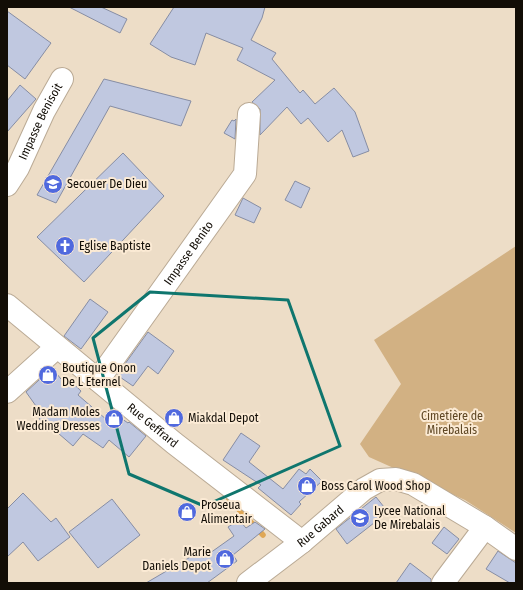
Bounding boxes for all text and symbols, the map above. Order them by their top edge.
street label: Impasse Benisoit [16,81,65,162]
school or university icon: Secouer De Dieu [42,173,64,195]
place label: Secouer De Dieu [67,177,147,191]
street label: Impasse Benito [161,218,216,288]
church icon: Eglise Baptiste [54,235,76,257]
place label: Eglise Baptiste [79,239,151,253]
place label: Boutique Onon De L Eternel [62,361,136,389]
shop icon: Boutique Onon De L Eternel [37,364,59,386]
street label: Rue Geffrard [124,400,181,451]
place label: Madam Moles Wedding Dresses [17,405,100,433]
shop icon: Miakdal Depot [163,407,185,429]
shop icon: Madam Moles Wedding Dresses [103,408,125,430]
park label: Cimetière de Mirebalais [421,409,483,437]
place label: Miakdal Depot [188,411,259,425]
shop icon: Boss Carol Wood Shop [296,475,318,497]
place label: Boss Carol Wood Shop [321,479,431,493]
place label: Proseua Alimentair [201,498,253,526]
shop icon: Proseua Alimentair [176,501,198,523]
street label: Rue Gabard [294,502,347,550]
place label: Lycee National De Mirebalais [374,504,445,532]
school or university icon: Lycee National De Mirebalais [349,507,371,529]
place label: Marie Daniels Depot [142,545,211,573]
shop icon: Marie Daniels Depot [214,548,236,570]

